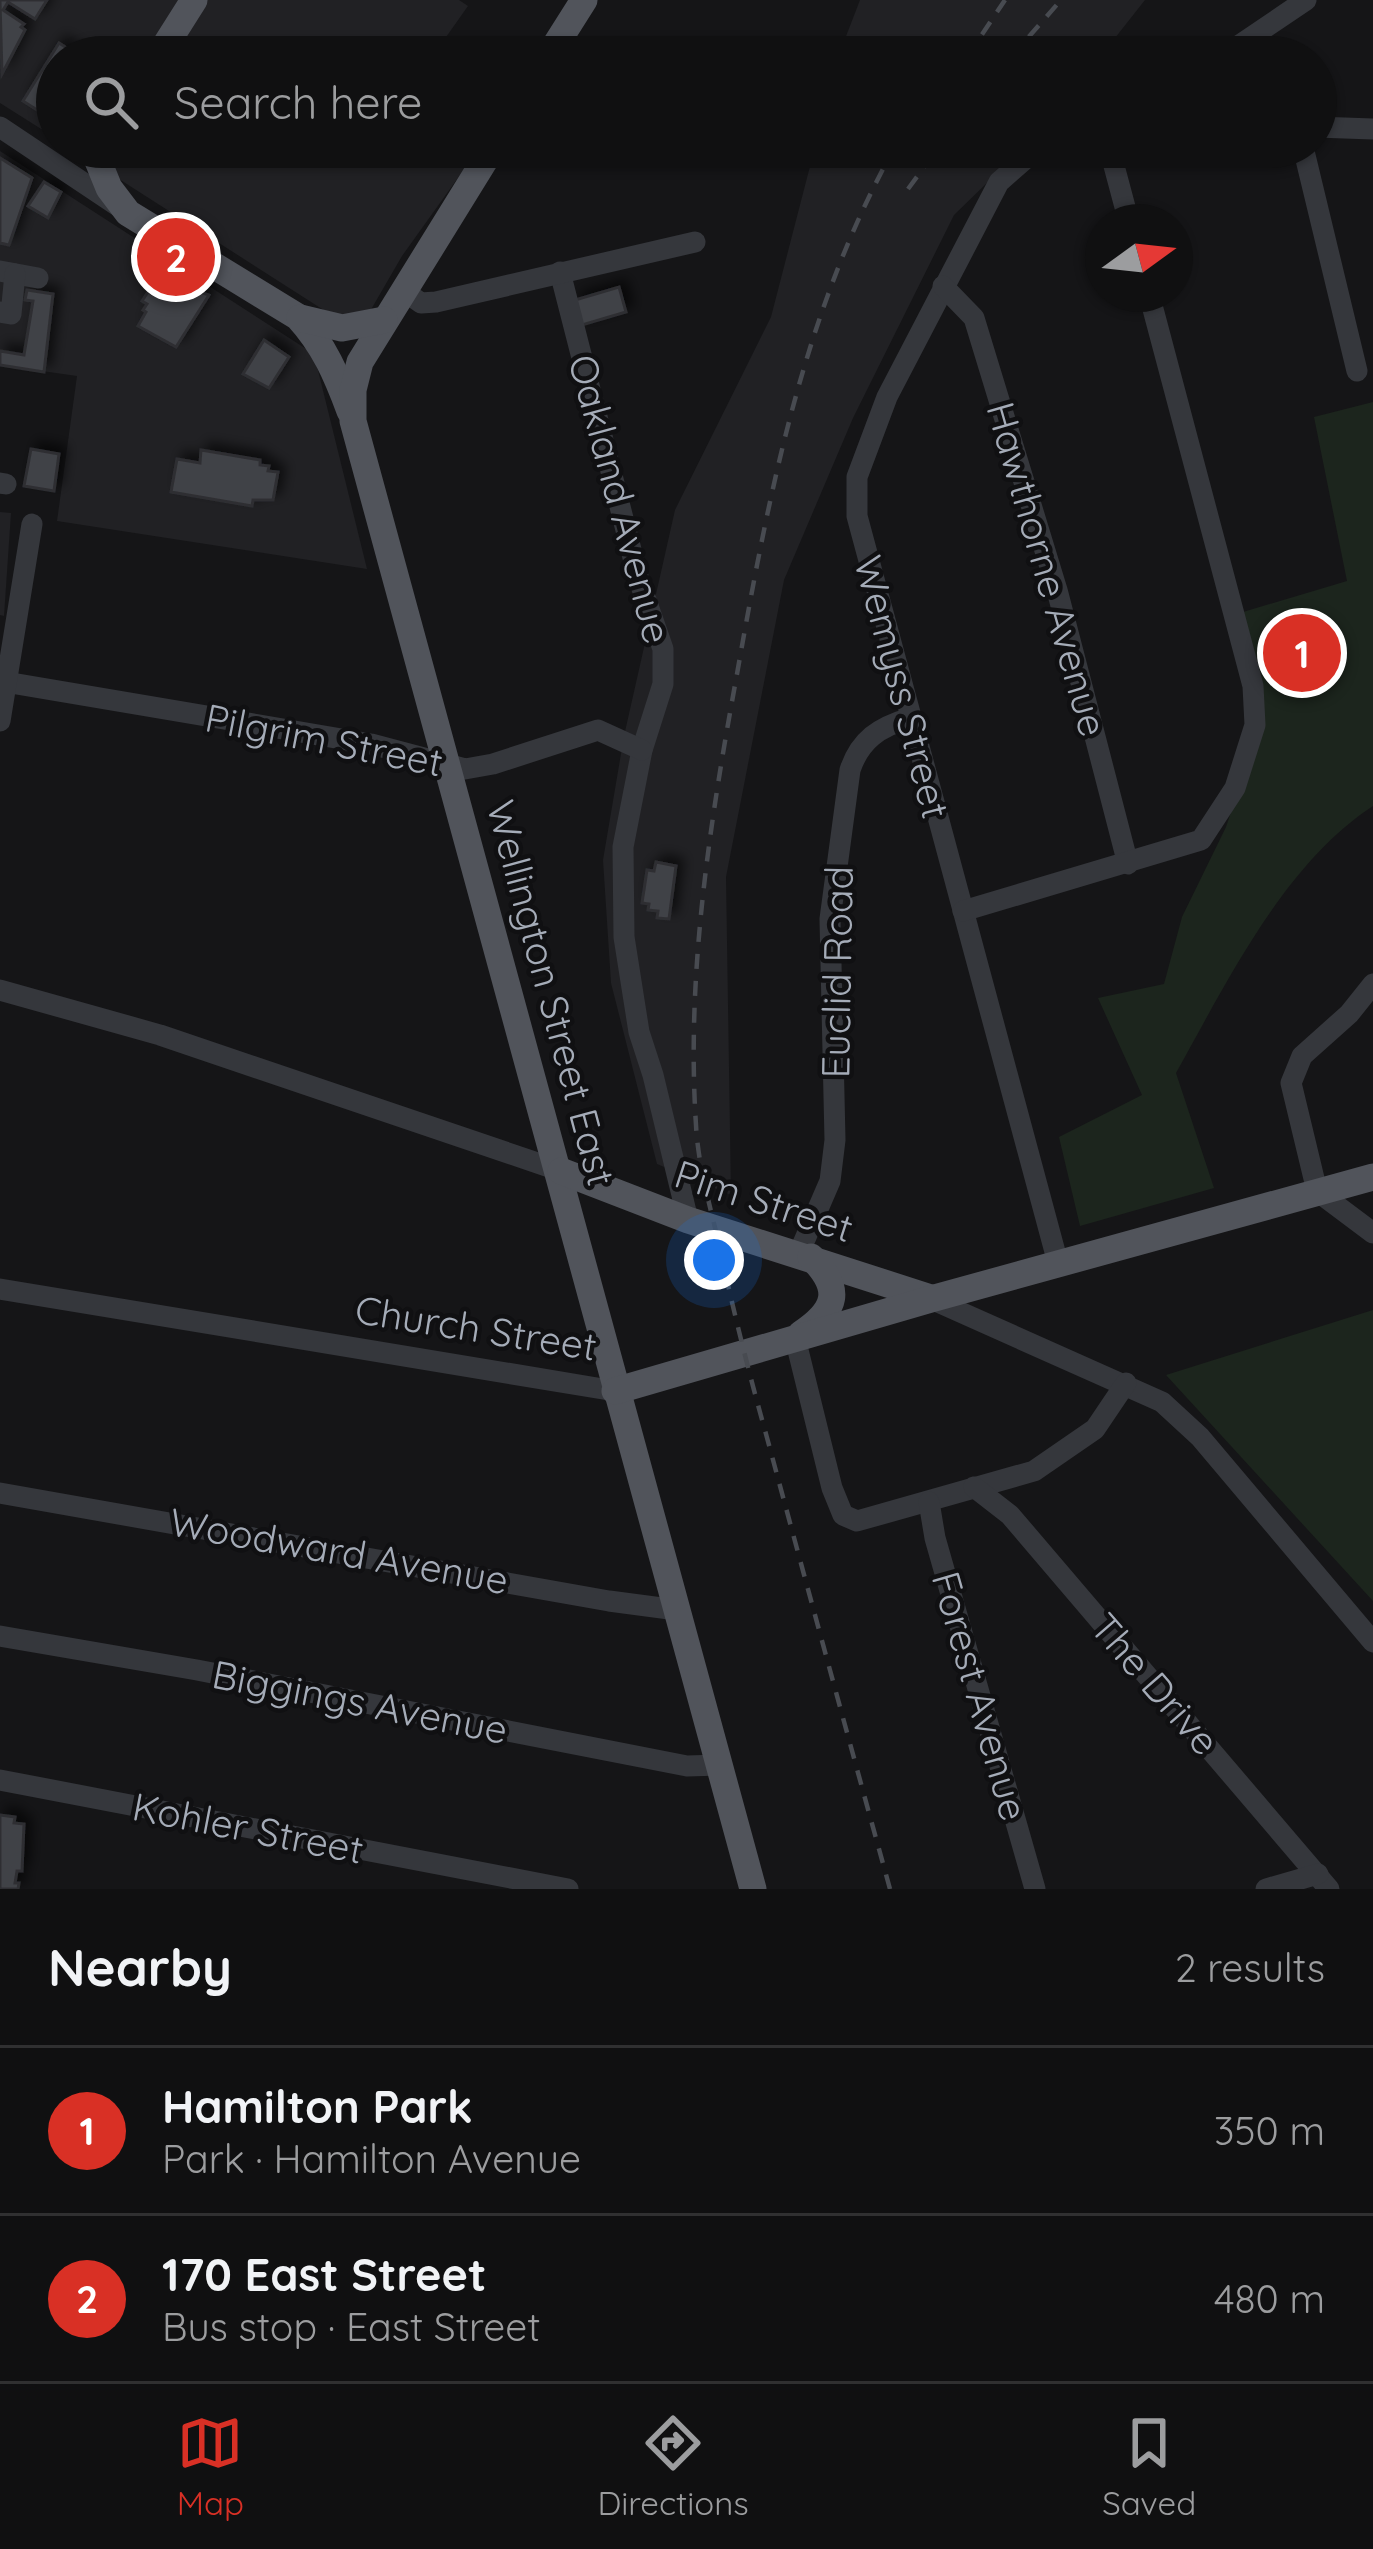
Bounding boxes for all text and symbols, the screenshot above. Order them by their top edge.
search box [36,36,1337,168]
icon: search [78,69,144,135]
text: Search here [174,74,422,130]
north arrow [1085,204,1193,312]
pin: 2 [137,212,215,302]
street label: Oakland Avenue [558,349,683,649]
street label: Hawthorne Avenue [976,396,1119,742]
street label: Wemyss Street [844,550,961,824]
pin: 1 [1263,608,1341,698]
street label: Pilgrim Street [201,692,447,787]
street label: Wellington Street East [476,795,626,1191]
street label: Euclid Road [810,865,863,1079]
street label: Pim Street [669,1149,859,1252]
your location [684,1230,744,1290]
street label: Church Street [352,1284,600,1371]
street label: Woodward Avenue [166,1497,512,1604]
street label: Forest Avenue [922,1566,1039,1826]
street label: The Drive [1080,1603,1230,1765]
street label: Biggings Avenue [208,1649,512,1754]
street label: Kohler Street [129,1781,368,1874]
text: Nearby [48,1935,232,1999]
text: 2 results [1175,1943,1325,1992]
text: Hamilton Park [162,2078,473,2134]
text: 1 [79,2106,95,2155]
text: 350 m [1214,2106,1325,2155]
text: Park · Hamilton Avenue [162,2134,581,2183]
text: 170 East Street [162,2246,486,2302]
text: 2 [76,2274,98,2323]
text: 480 m [1214,2274,1325,2323]
text: Bus stop · East Street [162,2302,540,2351]
tab: Map [177,2410,244,2523]
tab: Directions [597,2410,749,2523]
tab: Saved [1102,2410,1196,2523]

